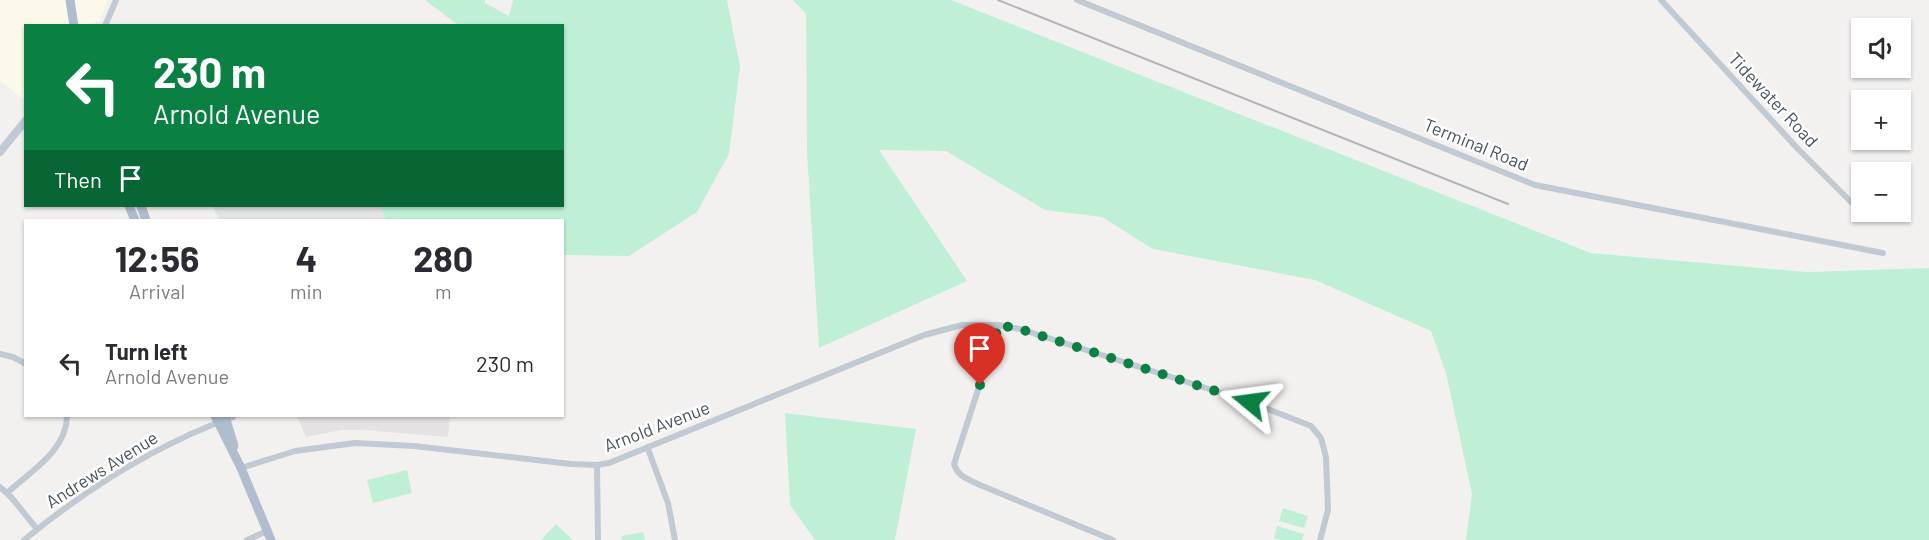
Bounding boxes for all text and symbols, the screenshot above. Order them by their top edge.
map controls [1851,18,1911,222]
button: sound [1851,18,1911,78]
text: 230 m [153,46,266,96]
street label: Tidewater Road [1724,47,1823,151]
icon: left [54,48,132,126]
button: + [1851,90,1911,150]
text: Arnold Avenue [153,97,320,129]
street label: Terminal Road [1421,113,1532,175]
icon: arrive [114,162,147,195]
button: − [1851,162,1911,222]
text: Then [54,166,102,192]
text: 12:56 [115,236,199,279]
text: 4 [295,236,317,279]
text: 280 [413,236,473,279]
text: Arrival [129,279,185,303]
text: min [290,279,322,303]
text: m [435,279,451,303]
pin [954,323,1005,385]
icon: arrive [963,332,996,365]
text: Turn left [105,338,188,364]
icon: left [54,347,87,380]
text: 230 m [476,350,534,376]
text: Arnold Avenue [105,364,229,388]
position arrow [1218,370,1282,434]
street label: Arnold Avenue [601,396,713,456]
street label: Andrews Avenue [41,426,162,512]

